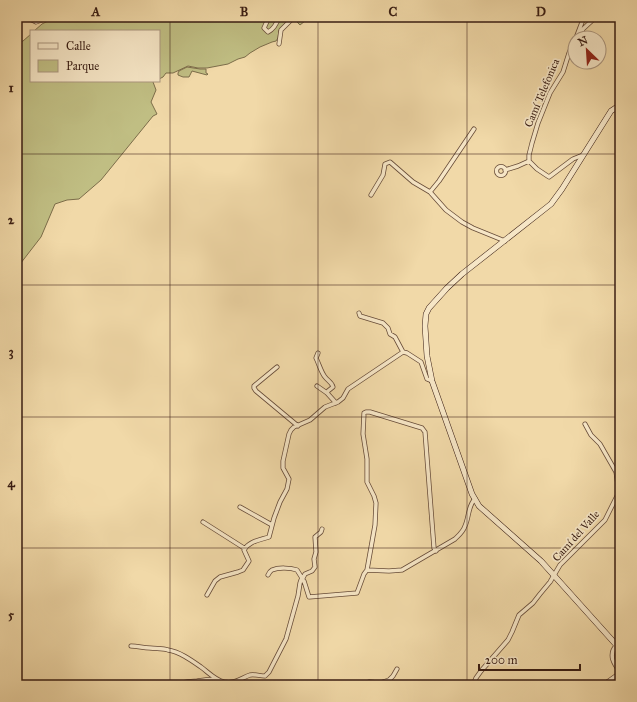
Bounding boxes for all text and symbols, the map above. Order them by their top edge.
text: A [91,4,101,20]
text: B [240,4,249,20]
text: C [389,4,398,20]
text: D [536,4,546,20]
legend [30,30,160,82]
north arrow [567,30,607,70]
text: N [576,33,591,49]
text: Calle [66,39,91,53]
street label: Camí Telefonica [522,57,562,129]
text: Parque [66,59,99,74]
text: 1 [8,80,14,96]
text: 2 [8,212,15,228]
text: 3 [8,344,14,360]
text: 4 [7,475,15,491]
street label: Camí del Valle [550,507,603,564]
text: 5 [8,607,15,623]
scale bar [479,646,580,672]
text: 200 m [485,653,518,667]

